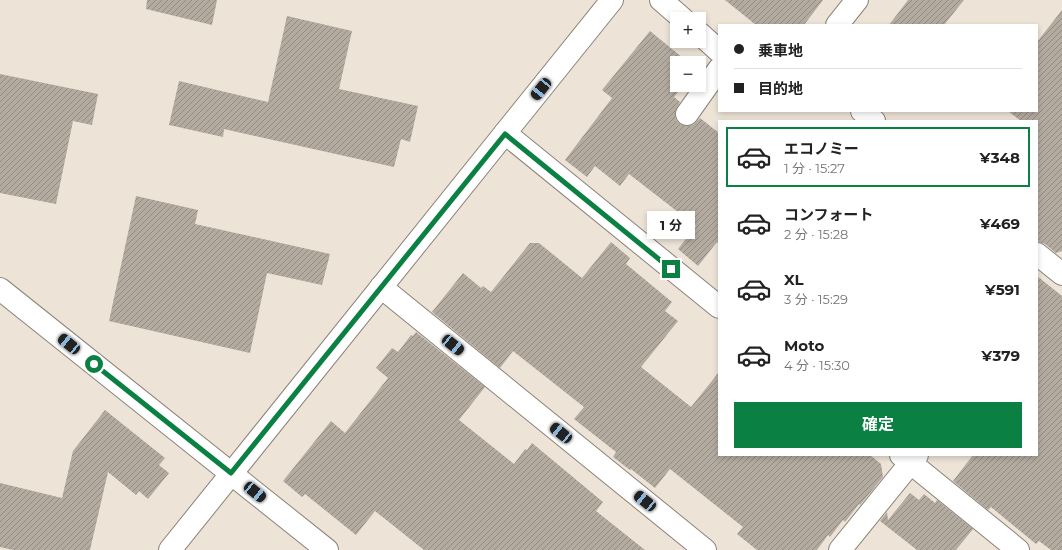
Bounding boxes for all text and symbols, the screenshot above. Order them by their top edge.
map controls [670,12,706,92]
button: + [670,12,706,48]
text: 乗車地 [758,41,803,60]
button: − [670,56,706,92]
car [529,76,553,102]
text: 目的地 [758,79,803,98]
icon: car [736,139,772,175]
text: エコノミー [784,139,859,158]
text: ¥348 [980,148,1020,167]
text: 1 分 · 15:27 [784,160,845,176]
icon: car [736,205,772,241]
text: コンフォート [784,205,874,224]
callout: 1 分 [647,211,695,239]
text: ¥469 [980,214,1020,233]
text: 1 分 [660,217,682,233]
text: 2 分 · 15:28 [784,226,848,242]
route end [662,260,680,278]
text: XL [784,270,803,289]
icon: car [736,271,772,307]
text: ¥591 [985,280,1020,299]
text: 3 分 · 15:29 [784,291,848,307]
car [56,332,82,356]
car [440,333,466,357]
text: Moto [784,336,824,355]
icon: car [736,337,772,373]
text: ¥379 [981,346,1020,365]
route start [85,355,103,373]
text: 4 分 · 15:30 [784,357,850,373]
button: 確定 [734,402,1022,448]
car [548,421,574,445]
car [242,480,268,504]
car [632,489,658,513]

